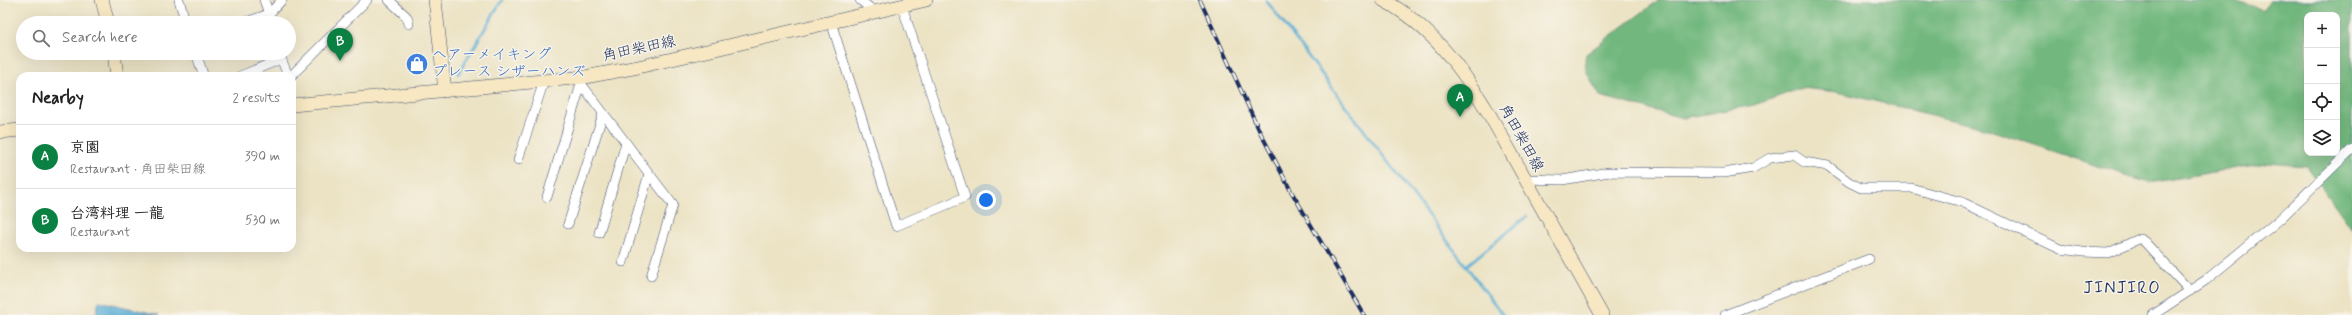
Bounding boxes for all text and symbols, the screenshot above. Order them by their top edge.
map controls [2304,12,2340,156]
button: + [2304,12,2340,48]
search box [16,16,296,60]
icon: search [30,27,52,49]
text: Search here [62,28,138,48]
pin: B [327,28,353,61]
street label: 角田柴田線 [600,31,678,67]
place label: ヘアーメイキング プレース シザーハンズ [432,45,585,82]
button: − [2304,48,2340,84]
shop icon: ヘアーメイキング プレース シザーハンズ [404,51,430,77]
pin: A [1447,84,1473,117]
button: locate [2304,84,2340,120]
text: Nearby [32,87,84,109]
text: 2 results [233,90,280,107]
street label: 角田柴田線 [1494,100,1548,176]
button: layers [2304,120,2340,156]
text: 京園 [70,138,100,158]
text: A [41,148,49,165]
text: 390 m [245,148,280,165]
text: Restaurant · 角田柴田線 [70,161,205,178]
your location [976,190,996,210]
text: 台湾料理 一龍 [70,204,164,224]
text: B [41,212,49,229]
text: 530 m [245,212,280,229]
text: Restaurant [70,224,130,241]
district label: JINJIRO [2083,277,2161,299]

